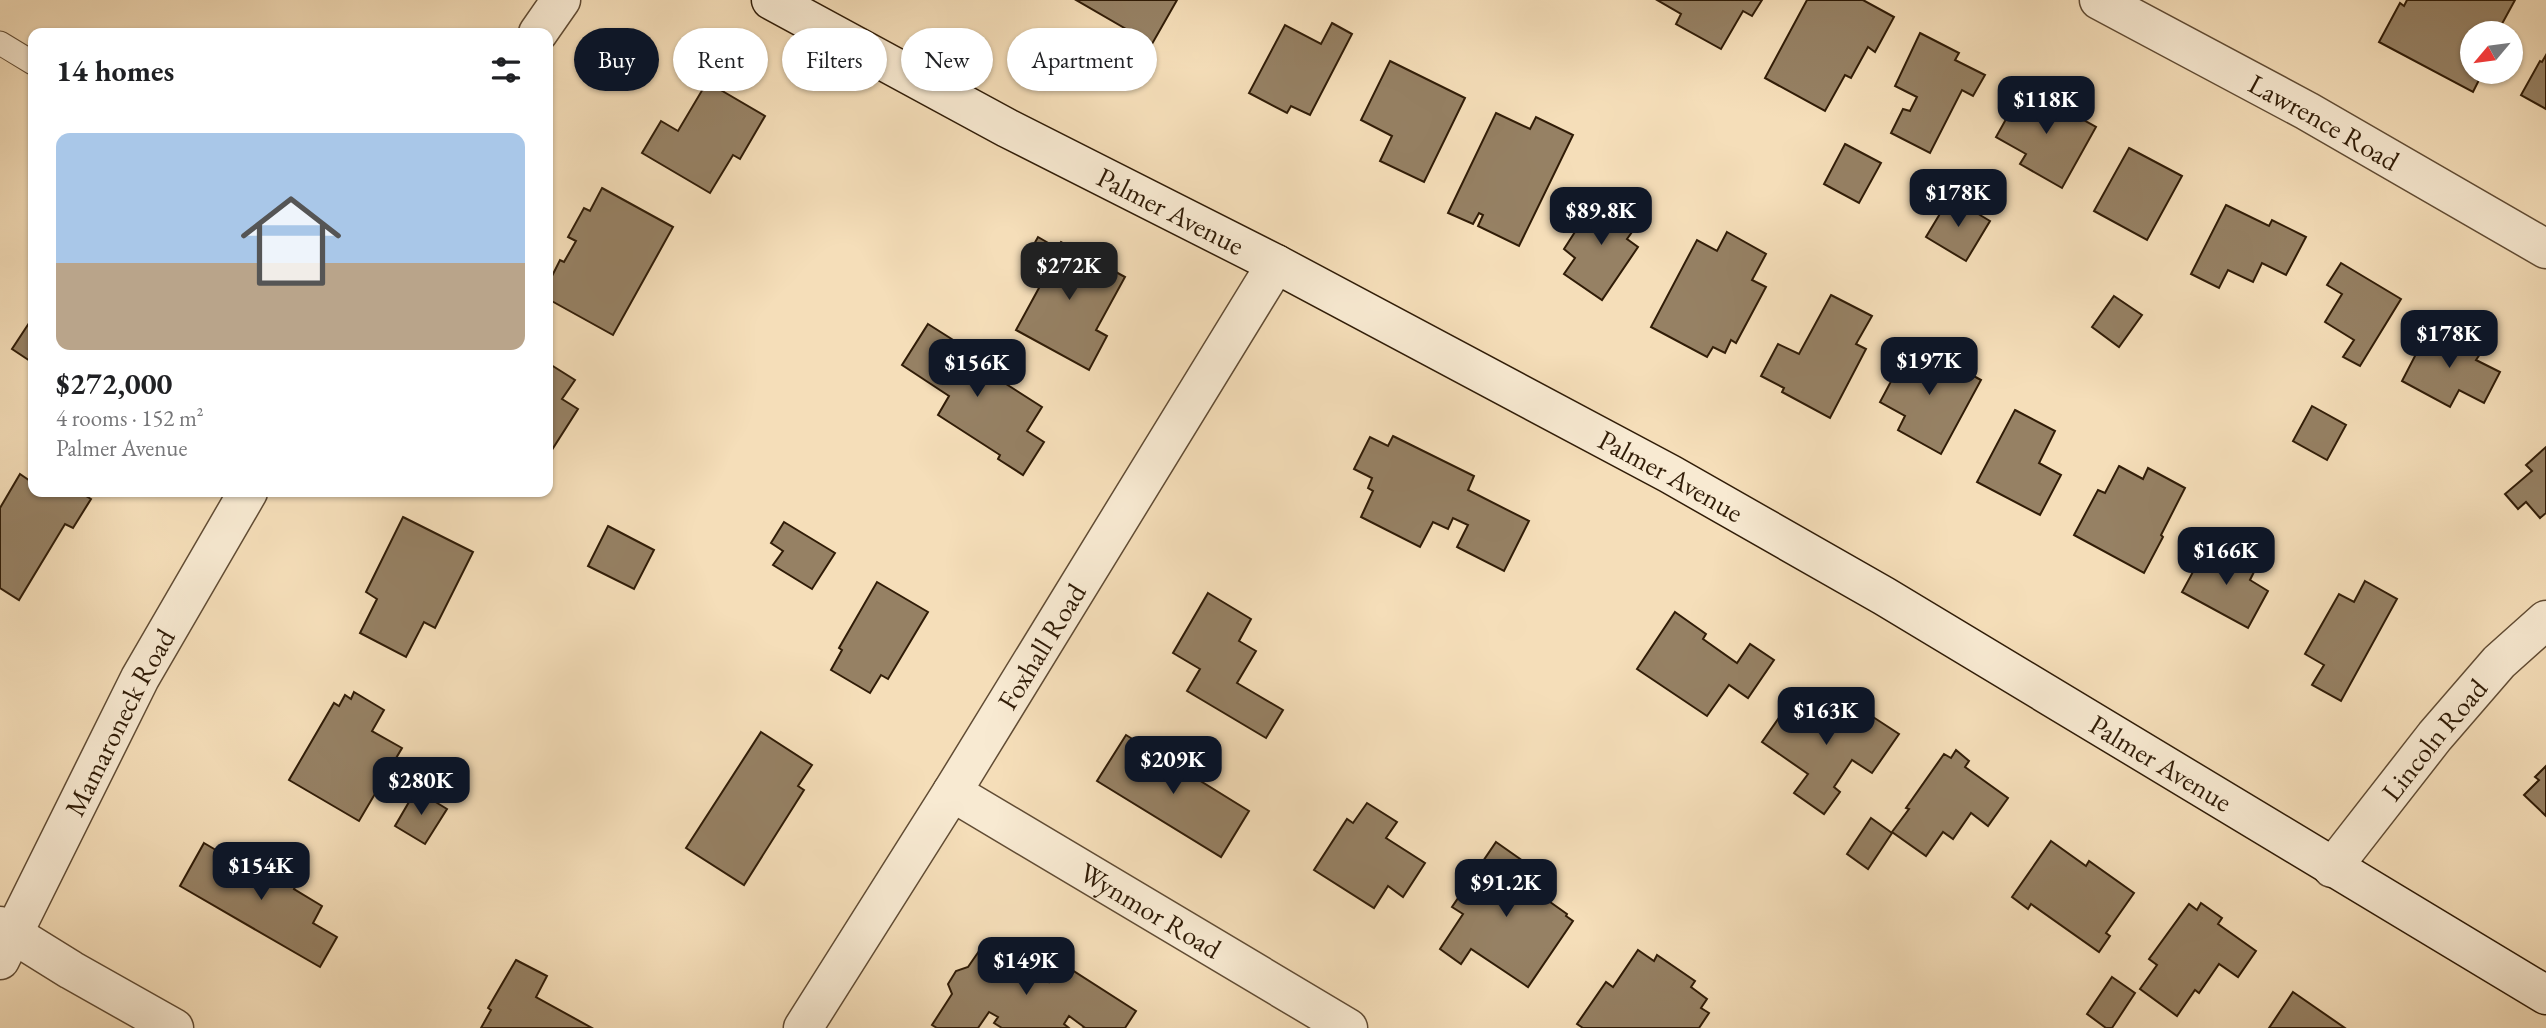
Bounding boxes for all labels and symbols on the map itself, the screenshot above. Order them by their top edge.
north arrow [2460,21,2524,84]
street label: Lawrence Road [2243,65,2407,179]
pin: $118K [1997,76,2095,136]
street label: Palmer Avenue [1091,159,1250,263]
pin: $178K [1909,170,2007,229]
pin: $89.8K [1544,188,1658,247]
pin: $272K [1020,243,1118,302]
pin: $178K [2400,310,2498,370]
pin: $197K [1880,338,1978,397]
pin: $156K [928,340,1026,399]
street label: Palmer Avenue [1592,421,1750,530]
pin: $166K [2177,528,2275,587]
street label: Foxhall Road [989,576,1094,716]
street label: Mamaroneck Road [56,621,183,822]
street label: Lincoln Road [2373,670,2495,808]
pin: $163K [1777,688,1875,747]
street label: Palmer Avenue [2083,706,2239,820]
pin: $209K [1124,736,1222,796]
pin: $280K [372,758,470,817]
pin: $154K [212,842,310,902]
street label: Wynmor Road [1073,854,1229,967]
pin: $91.2K [1449,860,1563,919]
pin: $149K [977,937,1075,997]

